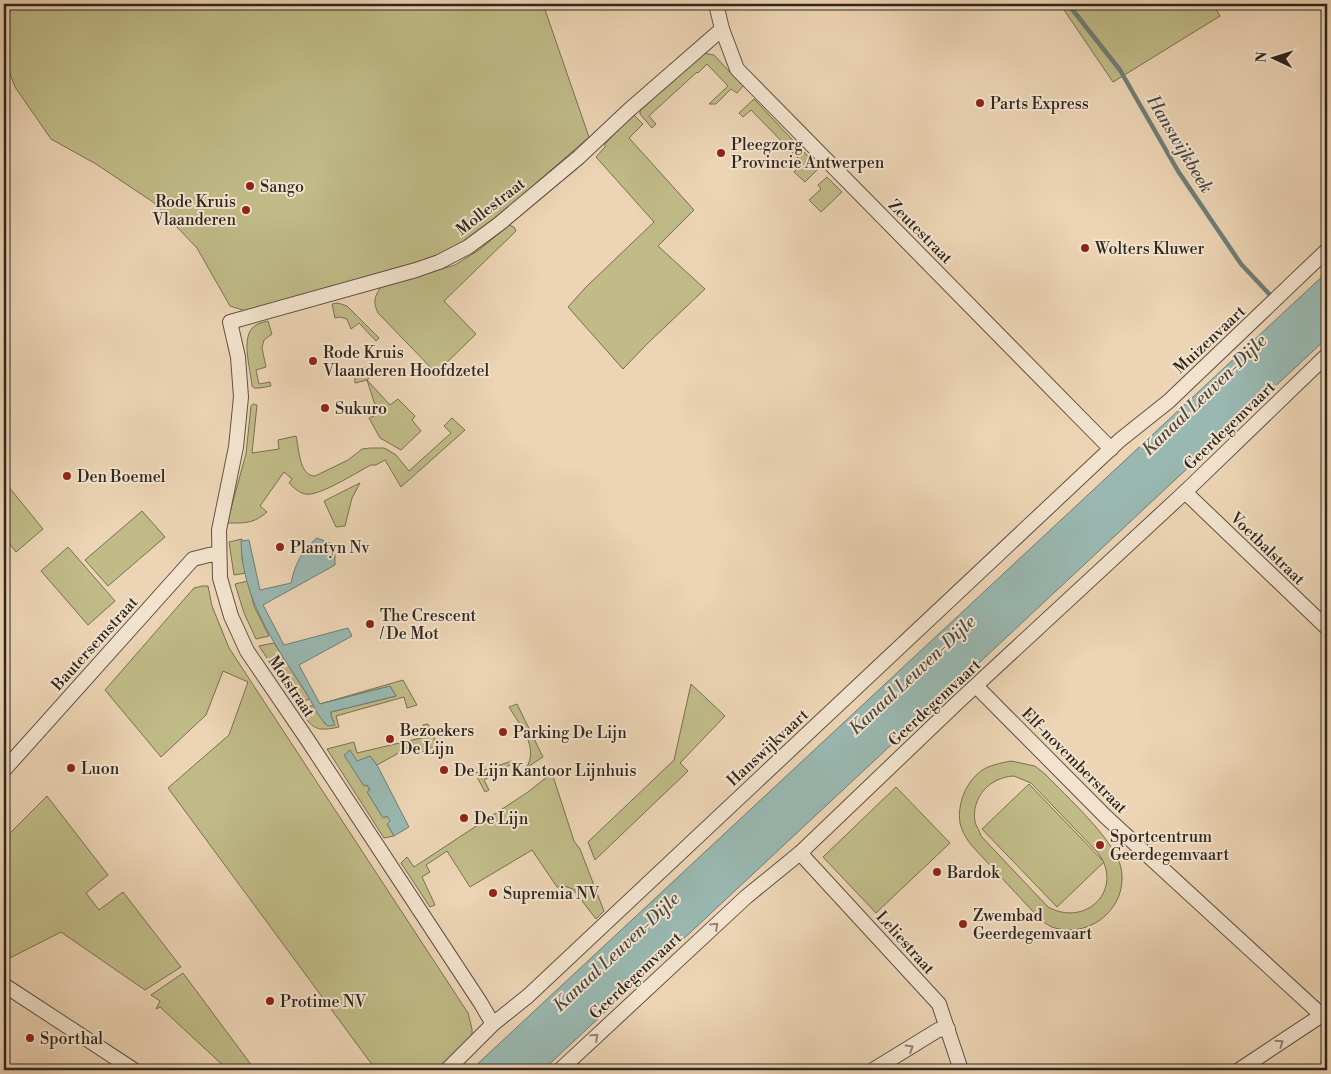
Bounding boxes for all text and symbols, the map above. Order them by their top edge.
north arrow [1248,32,1298,82]
text: N [1253,51,1271,63]
water label: Hanswijkbeek [1141,90,1218,197]
place label: Parts Express [990,94,1089,114]
marker: Parts Express [974,97,986,109]
place label: Pleegzorg Provincie Antwerpen [731,135,885,173]
marker: Pleegzorg Provincie Antwerpen [715,147,727,159]
street label: Mollestraat [452,173,529,240]
place label: Sango [260,177,304,197]
marker: Sango [244,180,256,192]
place label: Rode Kruis Vlaanderen [152,192,236,230]
street label: Zeutestraat [884,195,957,268]
marker: Rode Kruis Vlaanderen [240,204,252,216]
place label: Wolters Kluwer [1094,239,1204,259]
marker: Wolters Kluwer [1079,242,1091,254]
street label: Muizenvaart [1170,301,1250,378]
water label: Kanaal Leuven-Dijle [1137,329,1272,461]
place label: Rode Kruis Vlaanderen Hoofdzetel [322,343,490,381]
marker: Rode Kruis Vlaanderen Hoofdzetel [307,355,319,367]
street label: Geerdegemvaart [1180,377,1280,474]
place label: Sukuro [335,399,387,419]
marker: Sukuro [319,402,331,414]
place label: Den Boemel [77,467,166,487]
marker: Den Boemel [61,470,73,482]
street label: Voetbalstraat [1225,507,1309,590]
place label: Plantyn Nv [290,538,370,558]
marker: Plantyn Nv [274,541,286,553]
street label: Bautersemstraat [47,592,142,696]
place label: The Crescent / De Mot [379,606,476,644]
water label: Kanaal Leuven-Dijle [844,610,981,740]
marker: The Crescent / De Mot [364,618,376,630]
street label: Motstraat [263,652,319,722]
street label: Geerdegemvaart [884,655,985,751]
street label: Elf-novemberstraat [1017,704,1132,818]
street label: Hanswijkvaart [723,705,813,791]
place label: Bezoekers De Lijn [399,721,474,759]
place label: Parking De Lijn [513,723,627,743]
marker: Parking De Lijn [497,726,509,738]
marker: Bezoekers De Lijn [384,733,396,745]
place label: Luon [81,759,120,779]
place label: De Lijn Kantoor Lijnhuis [454,761,636,781]
marker: Luon [65,762,77,774]
marker: De Lijn Kantoor Lijnhuis [438,764,450,776]
place label: De Lijn [474,809,529,829]
marker: De Lijn [458,812,470,824]
place label: Sportcentrum Geerdegemvaart [1110,827,1229,865]
marker: Sportcentrum Geerdegemvaart [1094,839,1106,851]
place label: Bardok [946,863,1001,883]
marker: Bardok [931,866,943,878]
place label: Supremia NV [503,884,600,904]
marker: Supremia NV [487,887,499,899]
water label: Kanaal Leuven-Dijle [548,887,685,1017]
place label: Zwembad Geerdegemvaart [973,906,1092,944]
street label: Leliestraat [872,907,939,979]
marker: Zwembad Geerdegemvaart [957,918,969,930]
one-way arrow [709,923,718,932]
street label: Geerdegemvaart [585,928,686,1024]
place label: Protime NV [280,992,367,1012]
marker: Protime NV [264,995,276,1007]
place label: Sporthal [40,1029,103,1049]
marker: Sporthal [24,1032,36,1044]
one-way arrow [590,1033,599,1042]
one-way arrow [1274,1040,1283,1049]
one-way arrow [904,1044,913,1054]

